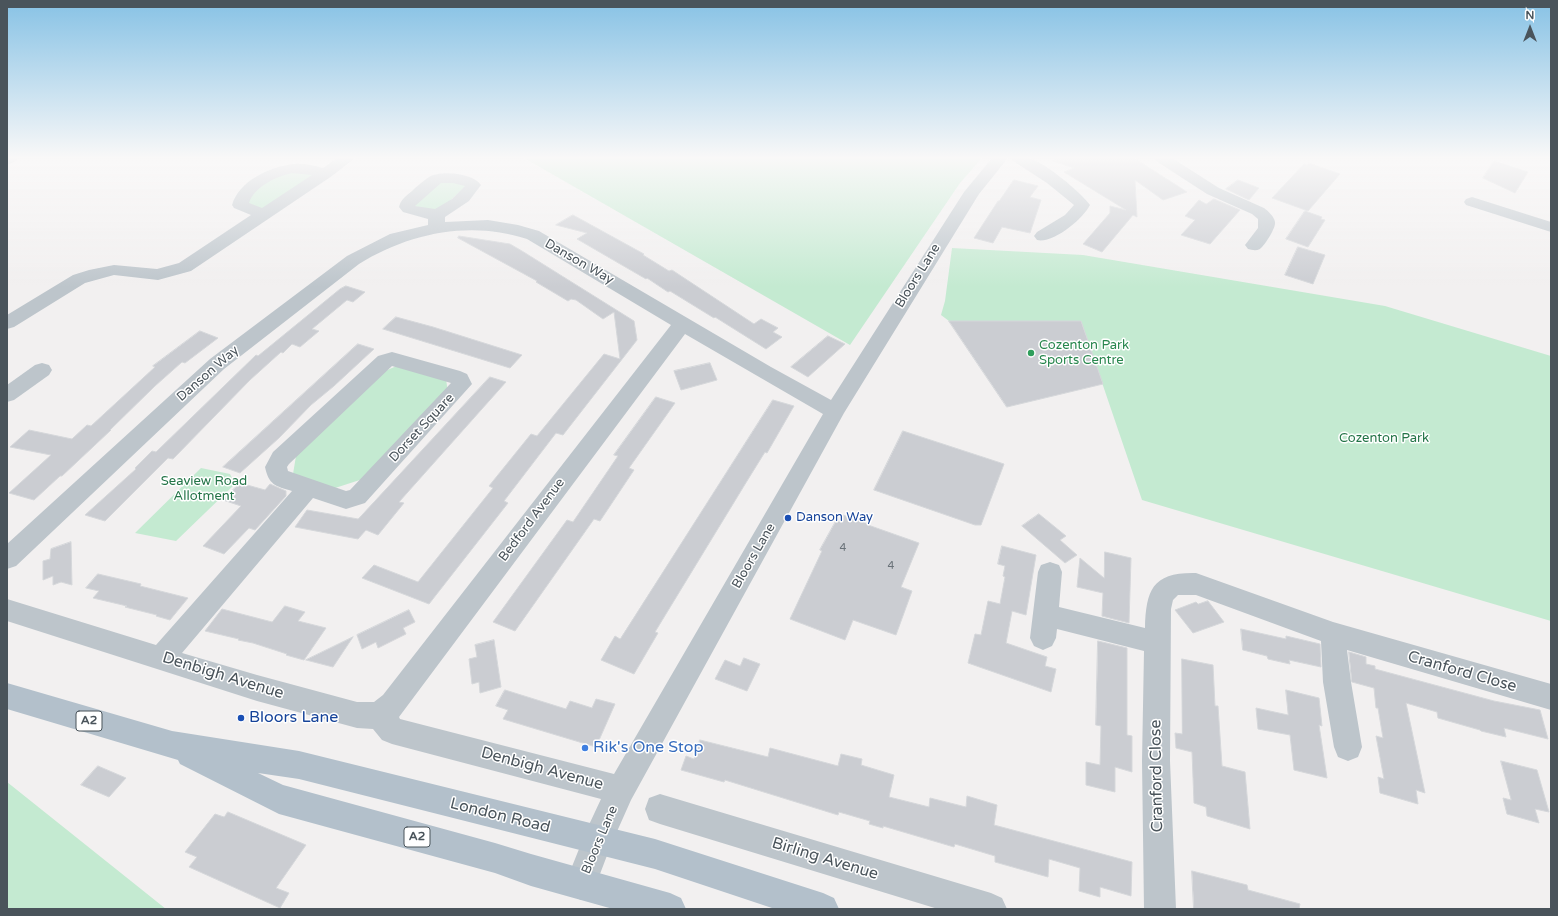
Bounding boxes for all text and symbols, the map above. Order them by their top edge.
north arrow [1510,8,1550,48]
text: N [1526,9,1534,22]
street label: Danson Way [542,236,616,288]
street label: Bloors Lane [892,241,944,311]
place label: Cozenton Park Sports Centre [1039,338,1129,369]
street label: Danson Way [174,343,242,405]
marker: Cozenton Park Sports Centre [1026,348,1036,358]
street label: Dorset Square [386,391,458,465]
park label: Cozenton Park [1339,431,1429,447]
park label: Seaview Road Allotment [161,474,247,505]
street label: Bedford Avenue [496,475,568,565]
place label: Danson Way [796,510,873,526]
marker: Danson Way [783,513,793,523]
street label: Bloors Lane [729,521,779,591]
house number: 4 [840,541,846,555]
house number: 4 [888,559,894,573]
street label: Cranford Close [1405,647,1519,697]
street label: Denbigh Avenue [160,648,286,704]
place label: Bloors Lane [249,708,338,728]
road number: A2 [76,711,102,731]
marker: Bloors Lane [236,713,246,723]
street label: Cranford Close [1146,719,1168,833]
place label: Rik's One Stop [593,738,704,758]
street label: Denbigh Avenue [479,743,605,795]
marker: Rik's One Stop [580,743,590,753]
street label: London Road [448,794,552,838]
street label: Bloors Lane [579,804,621,876]
road number: A2 [404,827,430,847]
street label: Birling Avenue [769,834,881,884]

